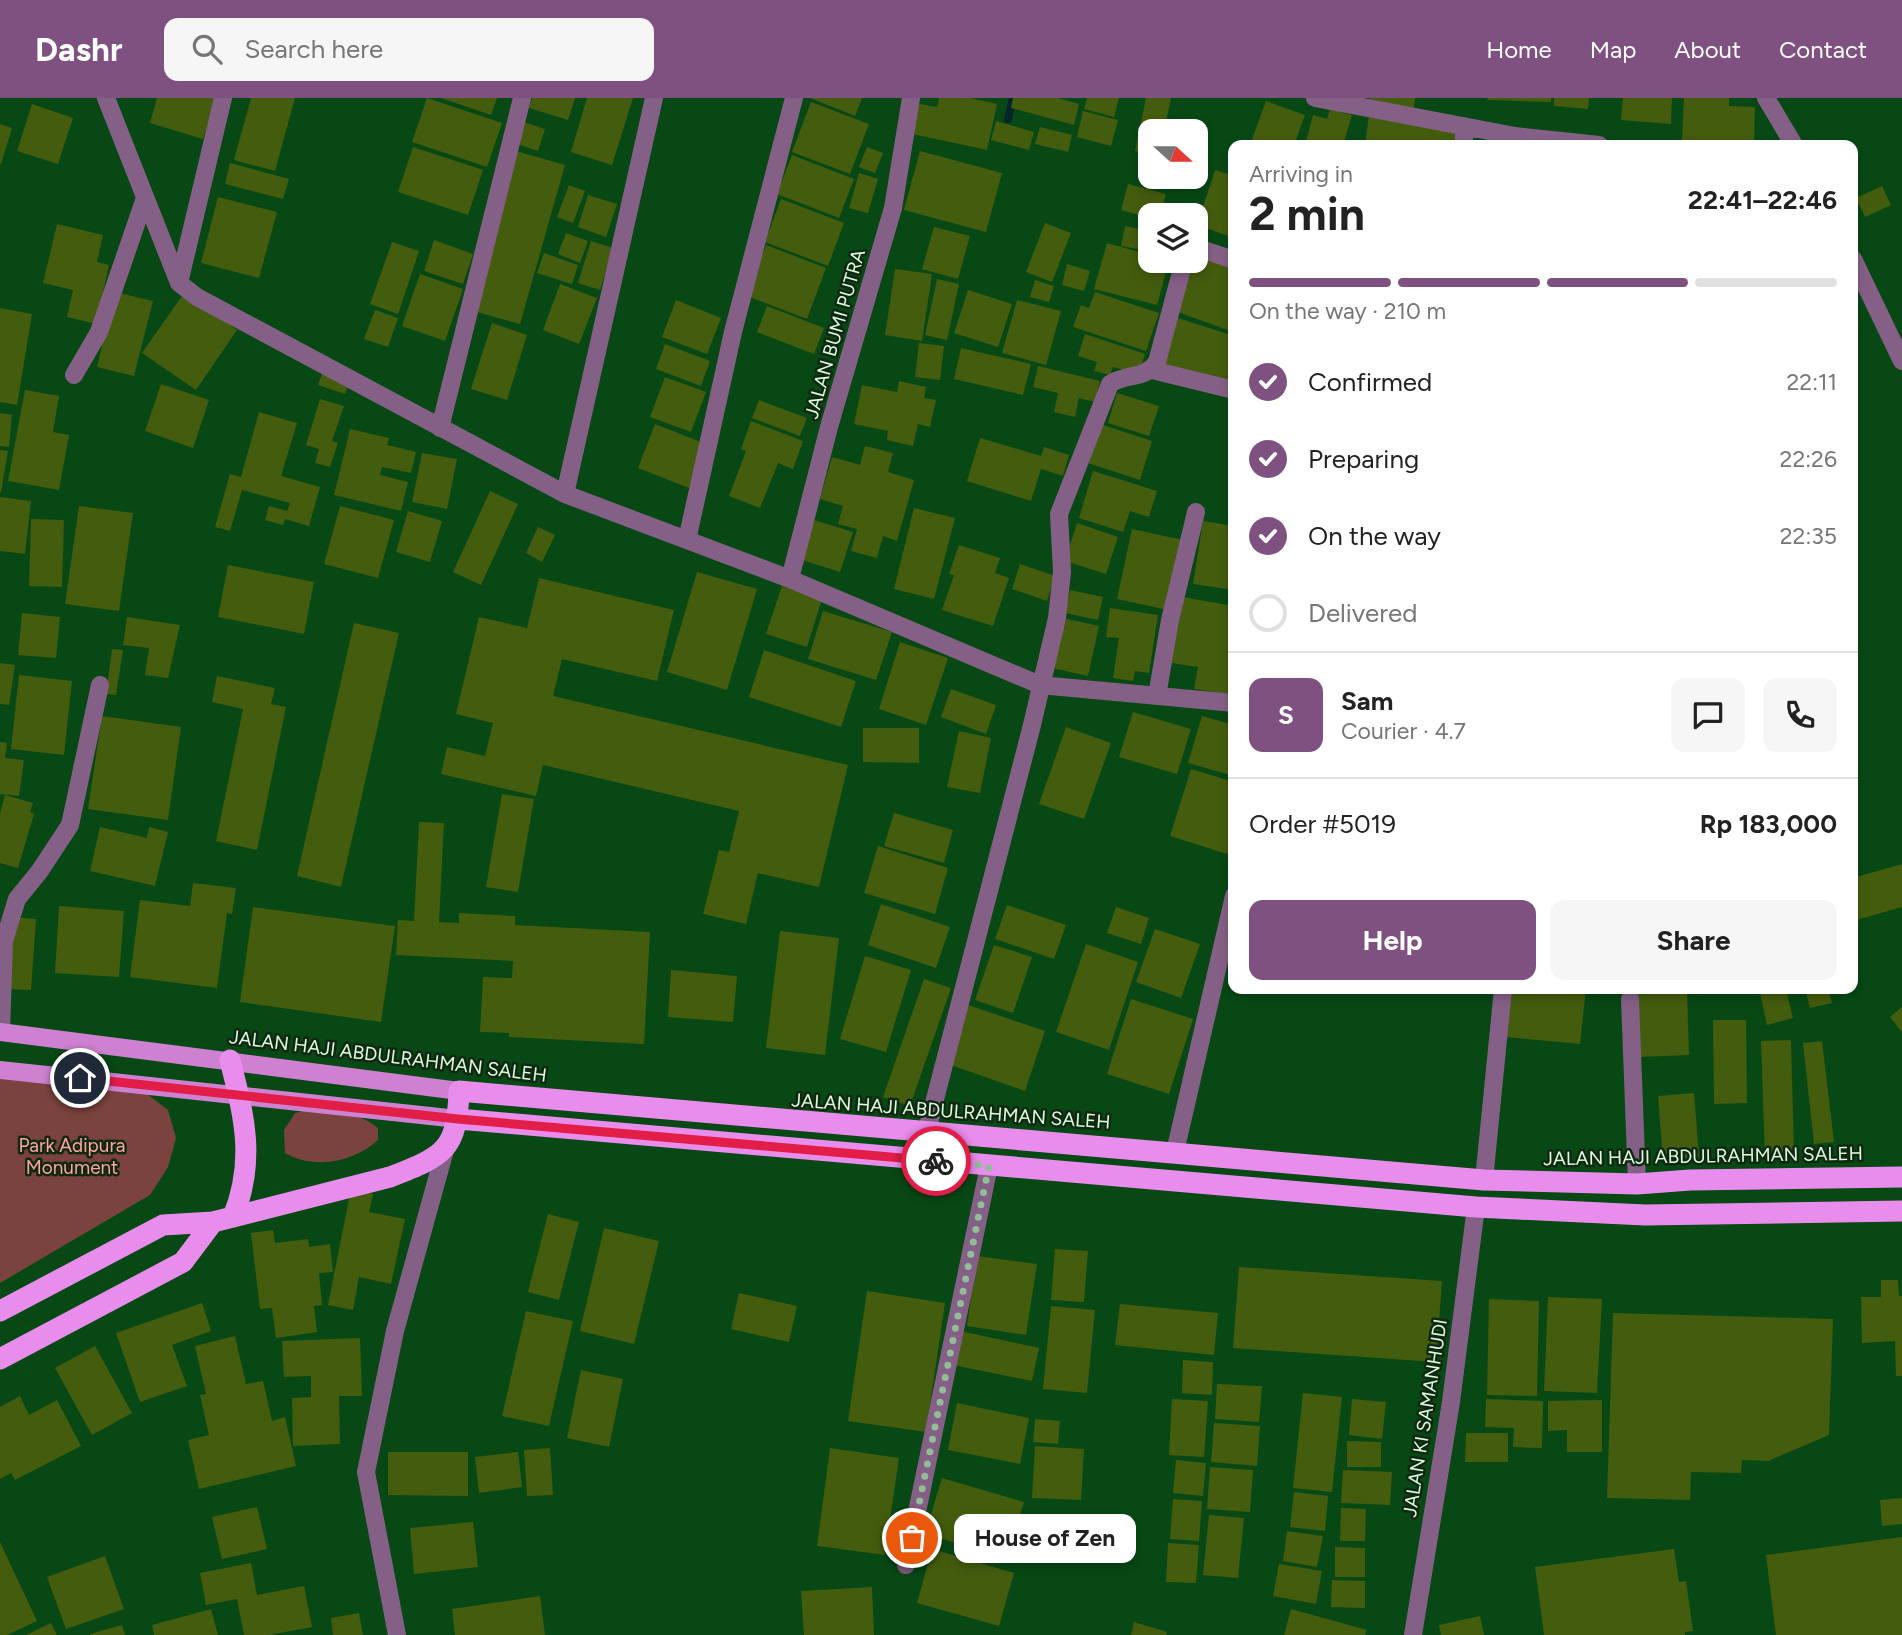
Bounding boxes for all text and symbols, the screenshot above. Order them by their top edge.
search box [164,18,654,81]
text: Dashr [35,30,122,69]
icon: search [188,30,226,68]
text: Search here [244,33,383,65]
text: Home [1486,35,1552,64]
text: Map [1590,35,1636,64]
text: About [1674,35,1741,64]
text: Contact [1779,35,1867,64]
north arrow [1138,119,1208,189]
map controls [1138,119,1208,273]
text: Arriving in [1249,160,1353,188]
text: 22:41–22:46 [1688,184,1837,216]
text: 2 min [1249,186,1365,242]
button: layers [1138,203,1208,273]
street label: JALAN BUMI PUTRA [800,246,870,421]
text: On the way · 210 m [1249,297,1446,325]
icon: check [1249,363,1287,401]
text: Confirmed [1308,366,1432,398]
text: 22:11 [1786,368,1837,396]
icon: check [1249,440,1287,478]
text: Preparing [1308,443,1419,475]
text: 22:26 [1780,445,1837,473]
icon: check [1249,517,1287,555]
text: On the way [1308,520,1441,552]
text: 22:35 [1780,522,1837,550]
text: Delivered [1308,597,1417,629]
button: chat [1671,678,1745,752]
button: phone [1763,678,1837,752]
text: Sam [1341,685,1393,717]
text: S [1278,699,1294,731]
text: Courier · 4.7 [1341,717,1466,745]
text: Order #5019 [1249,808,1396,840]
text: Rp 183,000 [1700,808,1837,840]
button: Help [1249,900,1536,980]
button: Share [1550,900,1837,980]
street label: JALAN HAJI ABDULRAHMAN SALEH [228,1025,548,1087]
pin [50,1048,110,1108]
icon: home [61,1059,99,1097]
street label: JALAN HAJI ABDULRAHMAN SALEH [791,1088,1111,1134]
courier [901,1126,971,1196]
park label: Park Adipura Monument [18,1134,126,1179]
icon: bike [917,1142,955,1180]
street label: JALAN HAJI ABDULRAHMAN SALEH [1543,1142,1863,1170]
street label: JALAN KI SAMANHUDI [1398,1317,1452,1519]
pin [882,1508,942,1568]
callout: House of Zen [954,1514,1136,1562]
icon: bag [893,1519,931,1557]
text: House of Zen [975,1524,1115,1552]

